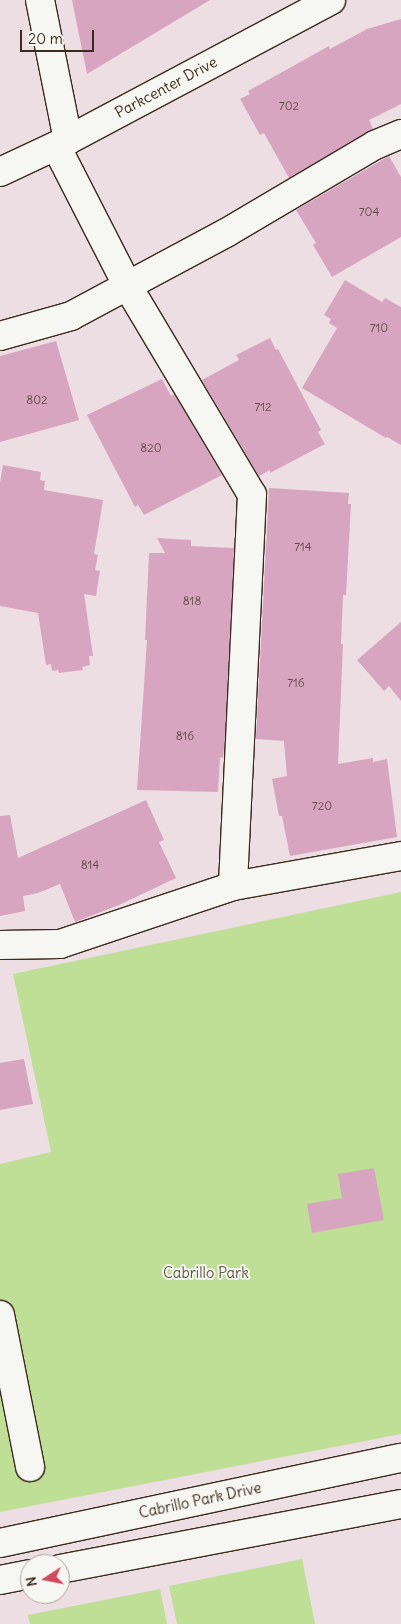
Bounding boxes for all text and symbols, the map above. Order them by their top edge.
scale bar [22,20,96,52]
text: 20 m [28,29,63,48]
street label: Parkcenter Drive [112,53,220,121]
house number: 702 [279,99,299,113]
house number: 704 [359,205,379,219]
house number: 710 [370,321,388,335]
house number: 802 [26,393,48,407]
house number: 712 [254,400,272,414]
house number: 820 [140,441,162,455]
house number: 714 [294,540,312,554]
house number: 818 [183,594,201,608]
house number: 716 [287,676,305,690]
house number: 816 [176,729,194,743]
house number: 720 [312,799,332,813]
house number: 814 [81,858,99,872]
park label: Cabrillo Park [163,1264,249,1282]
street label: Cabrillo Park Drive [137,1478,263,1522]
north arrow [20,1554,70,1604]
text: N [21,1575,41,1588]

